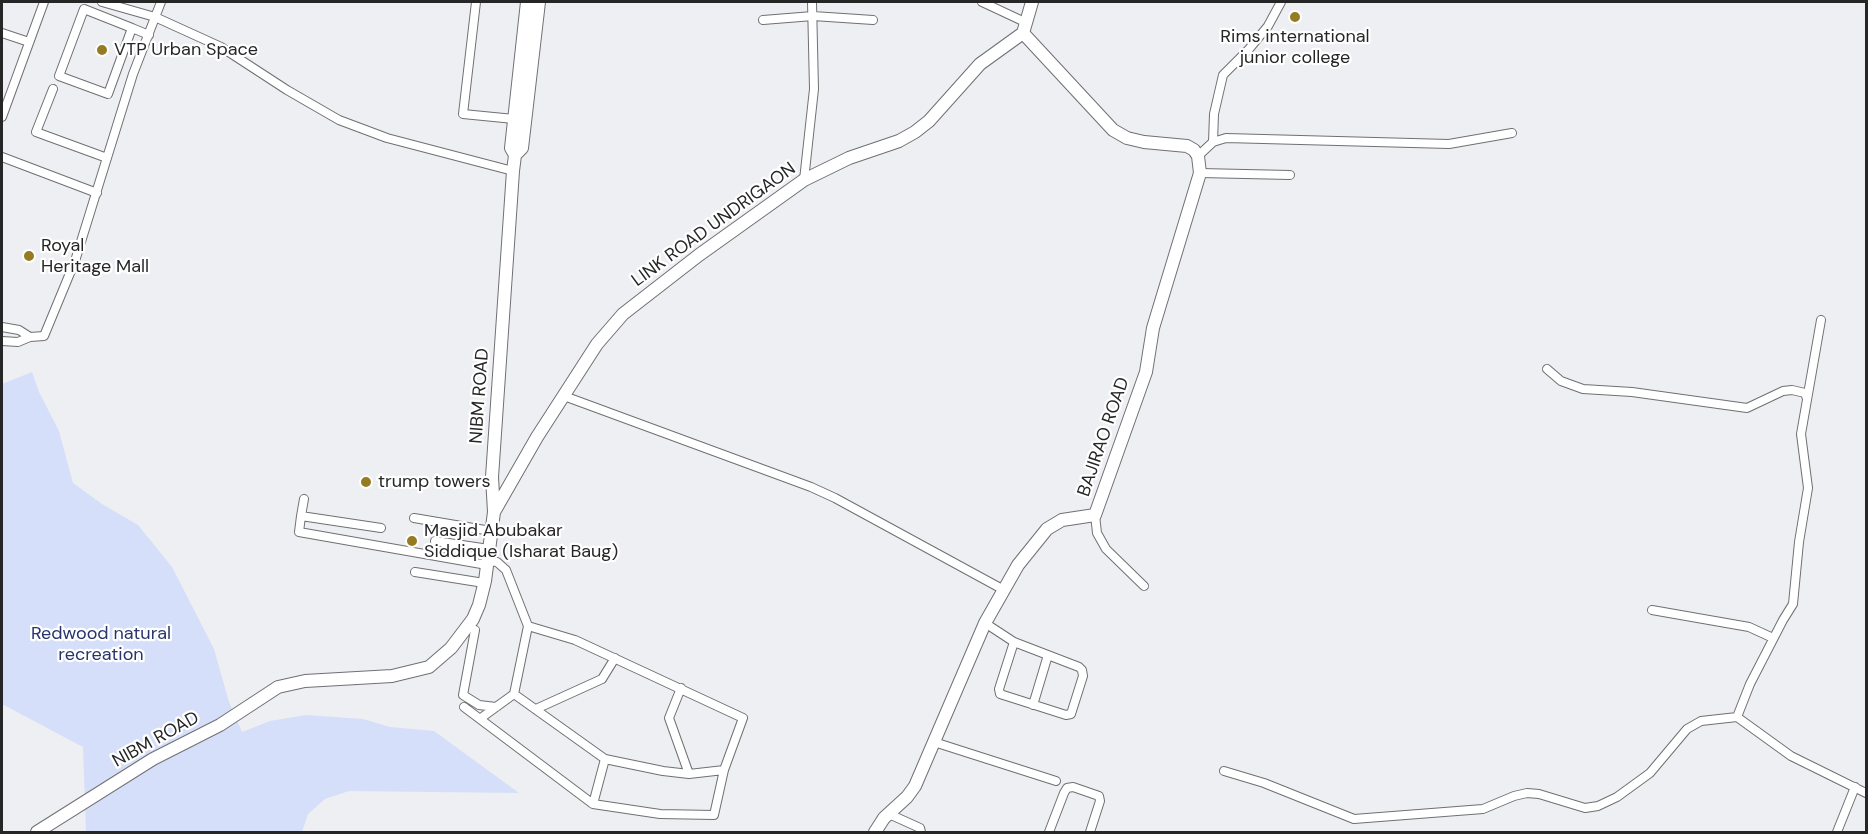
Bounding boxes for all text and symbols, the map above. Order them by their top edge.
marker: Rims international junior college [1288,10,1302,24]
place label: Rims international junior college [1220,26,1370,68]
place label: VTP Urban Space [114,39,258,61]
marker: VTP Urban Space [95,43,109,57]
street label: LINK ROAD UNDRIGAON [628,158,800,292]
place label: Royal Heritage Mall [41,235,149,278]
marker: Royal Heritage Mall [22,249,36,263]
street label: NIBM ROAD [466,348,494,444]
street label: BAJIRAO ROAD [1074,375,1134,499]
place label: trump towers [378,471,491,493]
marker: trump towers [359,475,373,489]
place label: Masjid Abubakar Siddique (Isharat Baug) [424,520,618,562]
marker: Masjid Abubakar Siddique (Isharat Baug) [405,534,419,548]
park label: Redwood natural recreation [31,623,171,666]
street label: NIBM ROAD [109,707,203,773]

